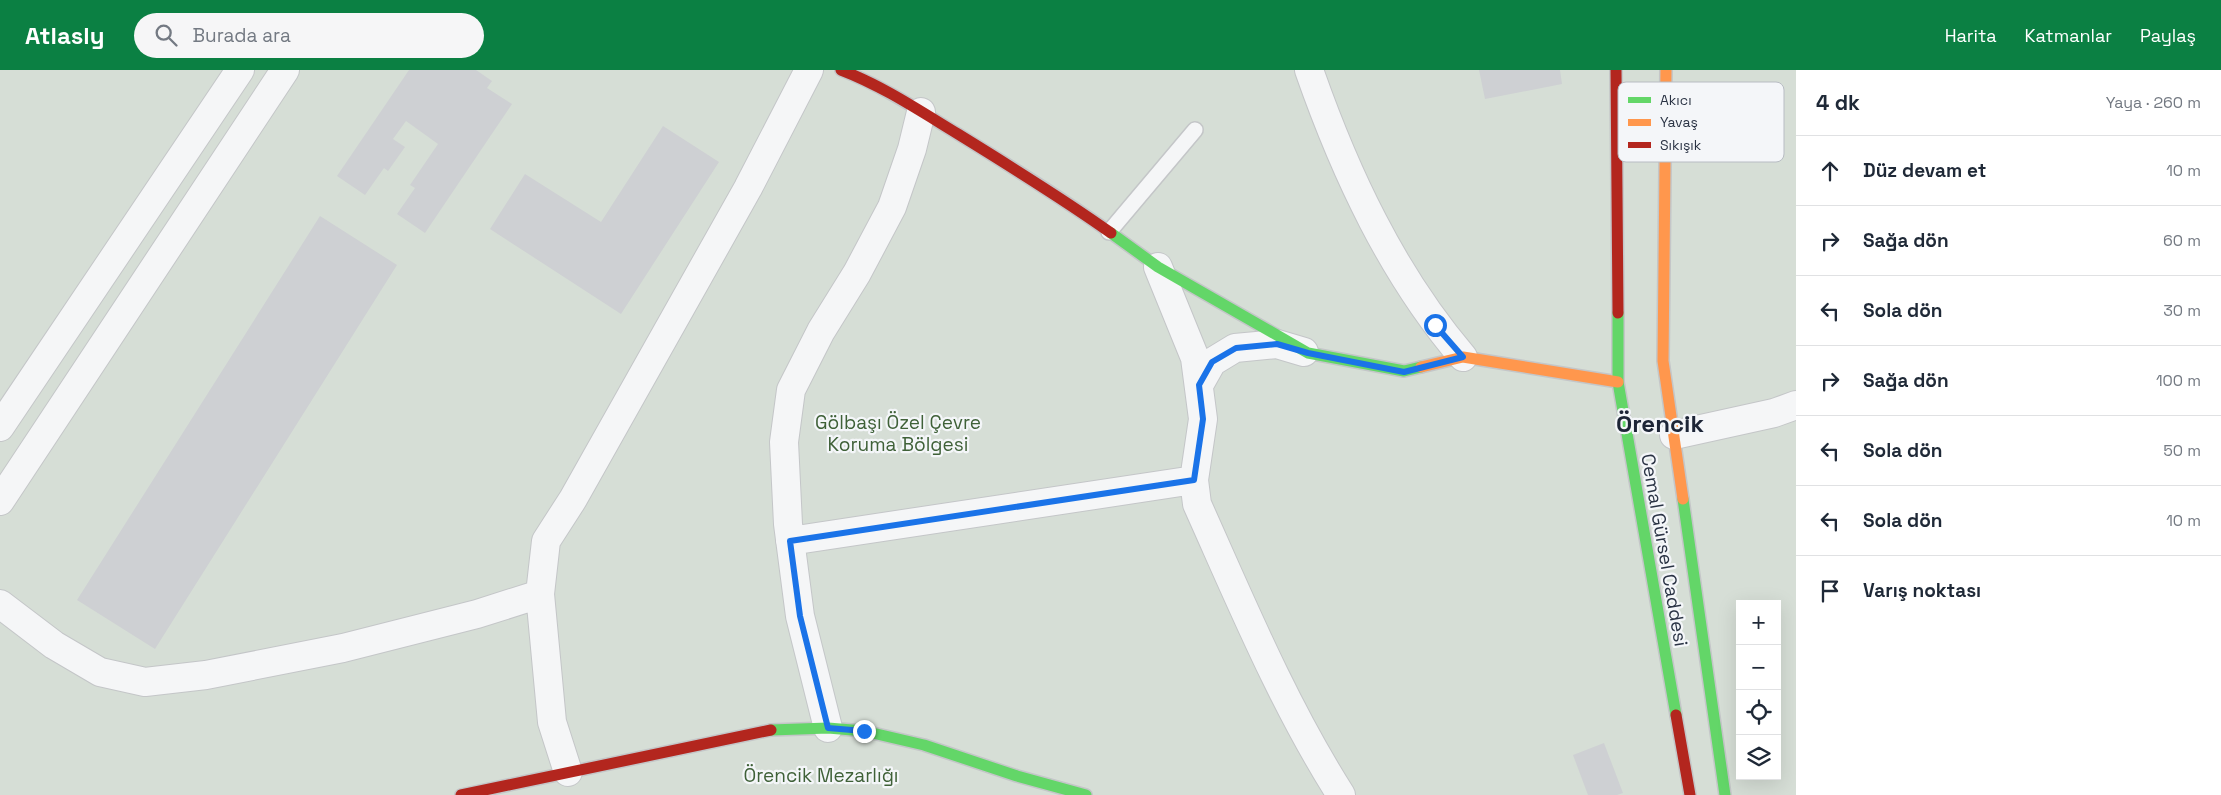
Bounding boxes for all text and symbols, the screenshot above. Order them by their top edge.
search box [134,13,484,58]
text: Atlasly [25,20,104,51]
icon: search [152,21,180,49]
text: Burada ara [192,23,291,48]
text: Harita [1945,24,1997,47]
text: Katmanlar [2025,24,2112,47]
text: Paylaş [2140,24,2196,47]
legend [1618,82,1784,162]
text: 4 dk [1816,89,1860,116]
text: Akıcı [1660,91,1692,109]
text: Yaya · 260 m [2106,92,2201,113]
text: Yavaş [1660,113,1698,131]
text: Sıkışık [1660,136,1702,154]
icon: ahead [1816,157,1844,185]
text: Düz devam et [1863,158,1986,183]
text: 10 m [2166,160,2201,181]
icon: right [1816,227,1844,255]
text: Sağa dön [1863,228,1949,253]
text: 60 m [2163,230,2201,251]
icon: left [1816,297,1844,325]
text: Sola dön [1863,298,1942,323]
text: 30 m [2163,300,2201,321]
route start [1424,314,1447,337]
icon: right [1816,367,1844,395]
text: Sağa dön [1863,368,1949,393]
text: 100 m [2156,370,2201,391]
district label: Örencik [1616,408,1704,439]
park label: Gölbaşı Özel Çevre Koruma Bölgesi [815,410,981,457]
icon: left [1816,437,1844,465]
text: Sola dön [1863,438,1942,463]
text: 50 m [2163,440,2201,461]
street label: Cemal Gürsel Caddesi [1635,452,1694,648]
icon: left [1816,507,1844,535]
text: Sola dön [1863,508,1942,533]
text: 10 m [2166,510,2201,531]
icon: arrive [1816,577,1844,605]
text: Varış noktası [1863,578,1981,603]
map controls [1736,600,1781,780]
button: + [1736,600,1781,645]
button: − [1736,645,1781,690]
button: locate [1736,690,1781,735]
route end [853,720,876,743]
button: layers [1736,735,1781,780]
park label: Örencik Mezarlığı [744,763,899,788]

